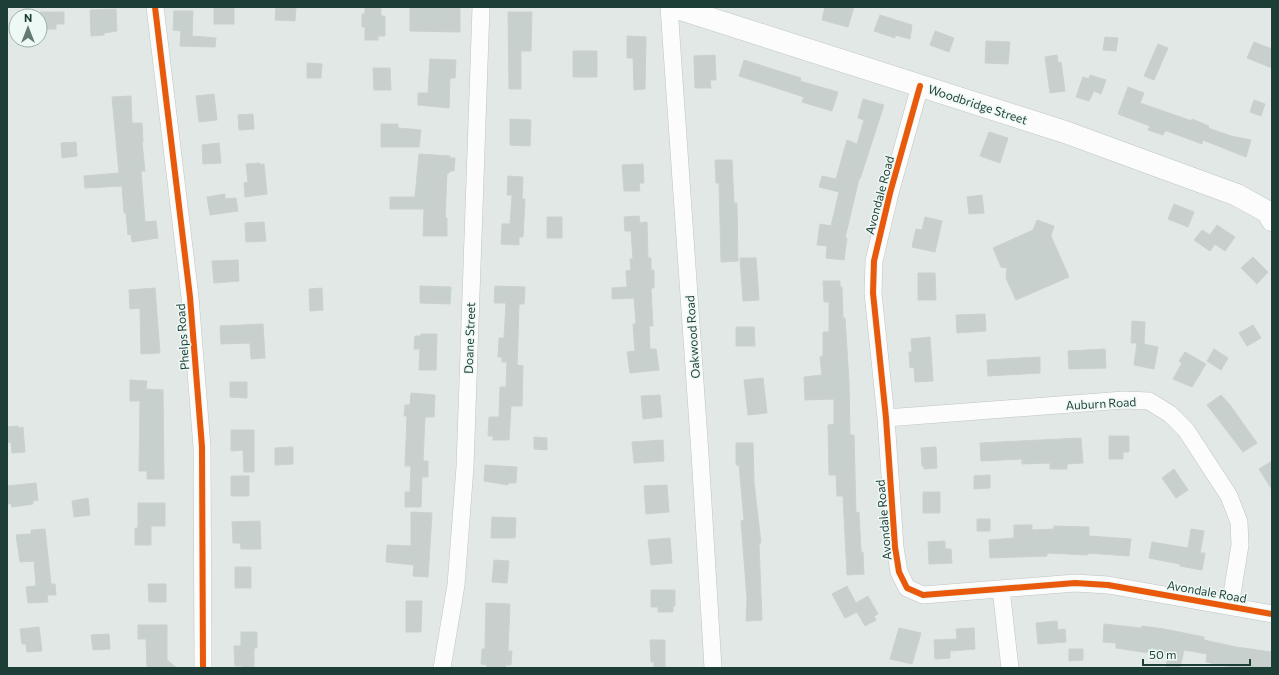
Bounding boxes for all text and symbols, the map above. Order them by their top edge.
north arrow [8,8,48,48]
text: N [24,11,32,24]
street label: Woodbridge Street [927,81,1029,127]
street label: Avondale Road [862,154,896,236]
street label: Oakwood Road [682,295,702,379]
street label: Doane Street [461,302,477,374]
street label: Phelps Road [173,303,191,371]
street label: Auburn Road [1065,394,1137,412]
street label: Avondale Road [873,479,893,561]
street label: Avondale Road [1166,577,1248,605]
scale bar [1143,641,1250,667]
text: 50 m [1149,647,1177,661]

